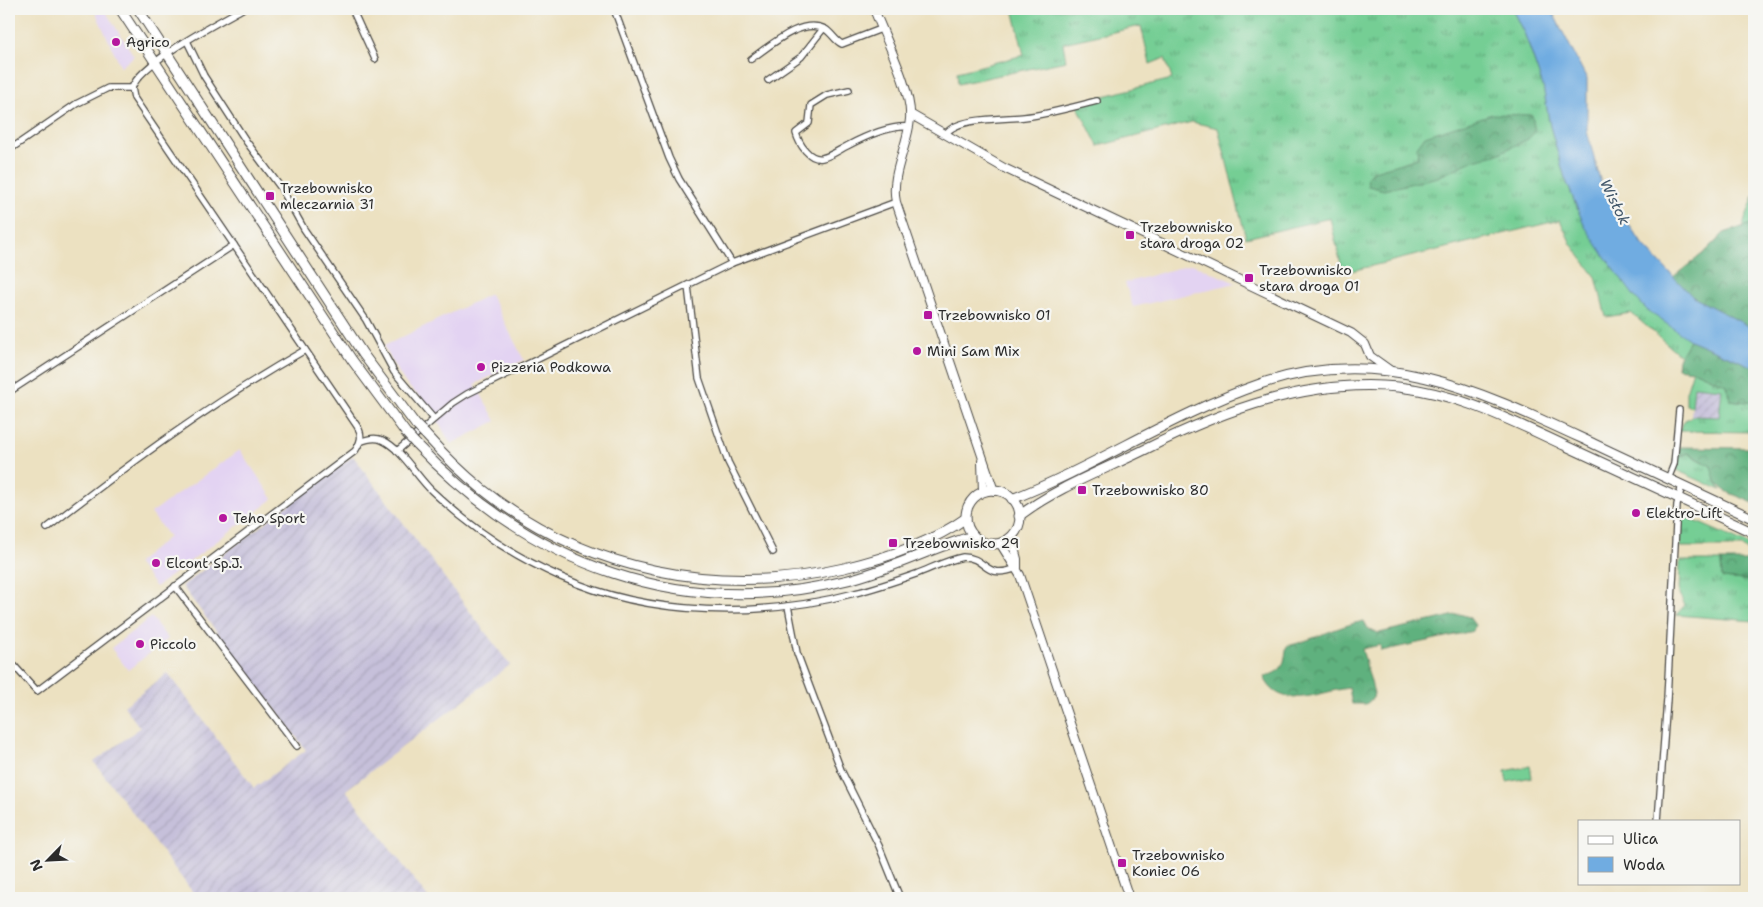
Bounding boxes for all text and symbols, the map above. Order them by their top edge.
place label: Agrico [126,33,170,51]
marker: Agrico [110,36,122,48]
water label: Wisłok [1595,176,1635,229]
place label: Trzebownisko mleczarnia 31 [280,179,374,213]
marker: Trzebownisko mleczarnia 31 [264,190,276,202]
place label: Trzebownisko stara droga 02 [1140,218,1244,252]
marker: Trzebownisko stara droga 02 [1124,229,1136,241]
place label: Trzebownisko stara droga 01 [1259,261,1359,295]
marker: Trzebownisko stara droga 01 [1243,272,1255,284]
place label: Trzebownisko 01 [938,306,1051,324]
marker: Trzebownisko 01 [922,309,934,321]
place label: Mini Sam Mix [927,342,1019,360]
marker: Mini Sam Mix [911,345,923,357]
place label: Pizzeria Podkowa [491,358,611,376]
marker: Pizzeria Podkowa [475,361,487,373]
place label: Trzebownisko 80 [1092,481,1209,499]
marker: Trzebownisko 80 [1076,484,1088,496]
place label: Elektro-Lift [1646,504,1722,522]
marker: Elektro-Lift [1630,507,1642,519]
place label: Teho Sport [233,509,305,527]
marker: Teho Sport [217,512,229,524]
place label: Trzebownisko 29 [903,534,1019,552]
marker: Trzebownisko 29 [887,537,899,549]
place label: Elcont Sp.J. [166,554,243,572]
marker: Elcont Sp.J. [150,557,162,569]
place label: Piccolo [150,635,196,653]
marker: Piccolo [134,638,146,650]
legend [1578,820,1740,884]
text: Ulica [1623,829,1659,849]
north arrow [22,834,72,884]
place label: Trzebownisko Koniec 06 [1132,846,1225,880]
text: Woda [1623,855,1665,875]
text: N [26,857,47,874]
marker: Trzebownisko Koniec 06 [1116,857,1128,869]

